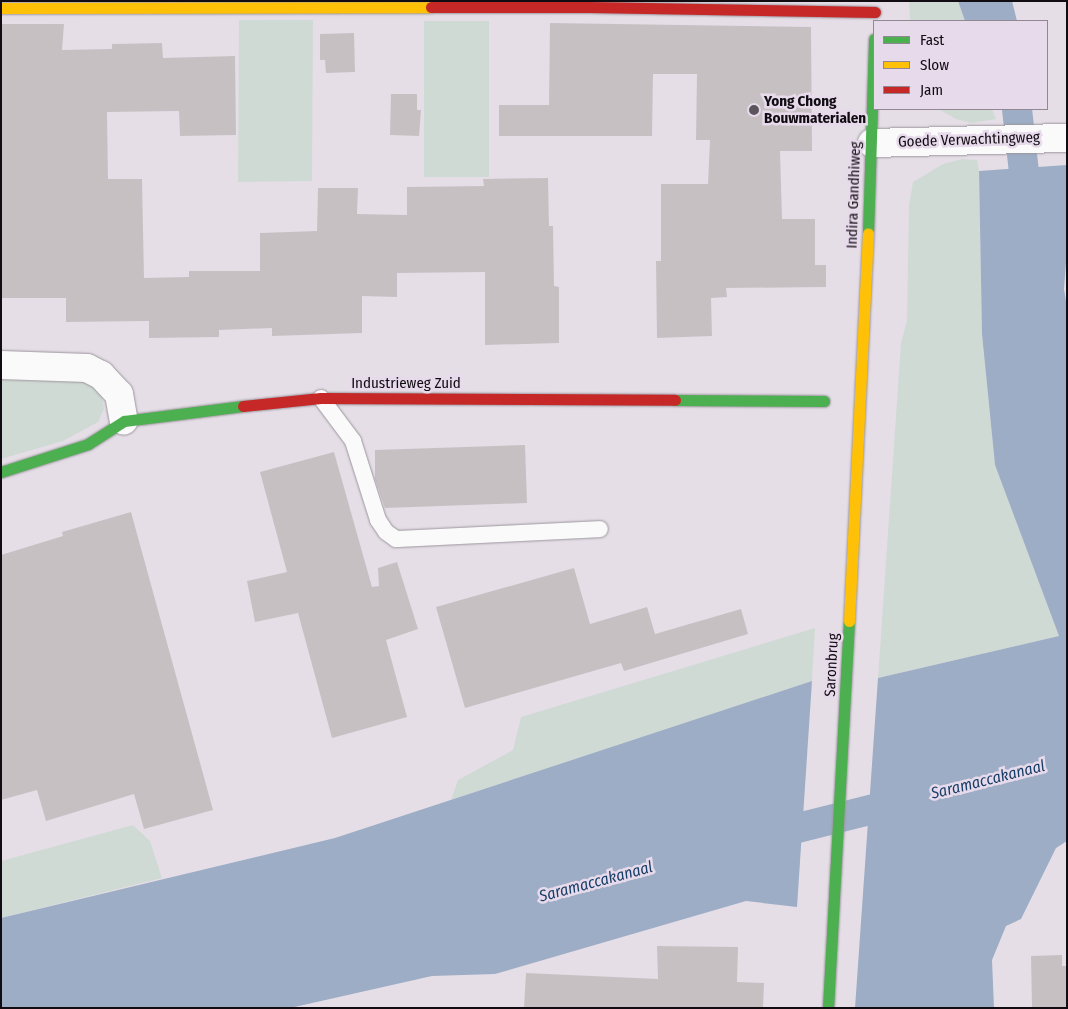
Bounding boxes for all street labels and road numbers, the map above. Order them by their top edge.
street label: Goede Verwachtingweg [898,129,1040,151]
street label: Indira Gandhiweg [843,141,865,249]
street label: Industrieweg Zuid [351,375,461,393]
street label: Saronbrug [821,633,843,697]

